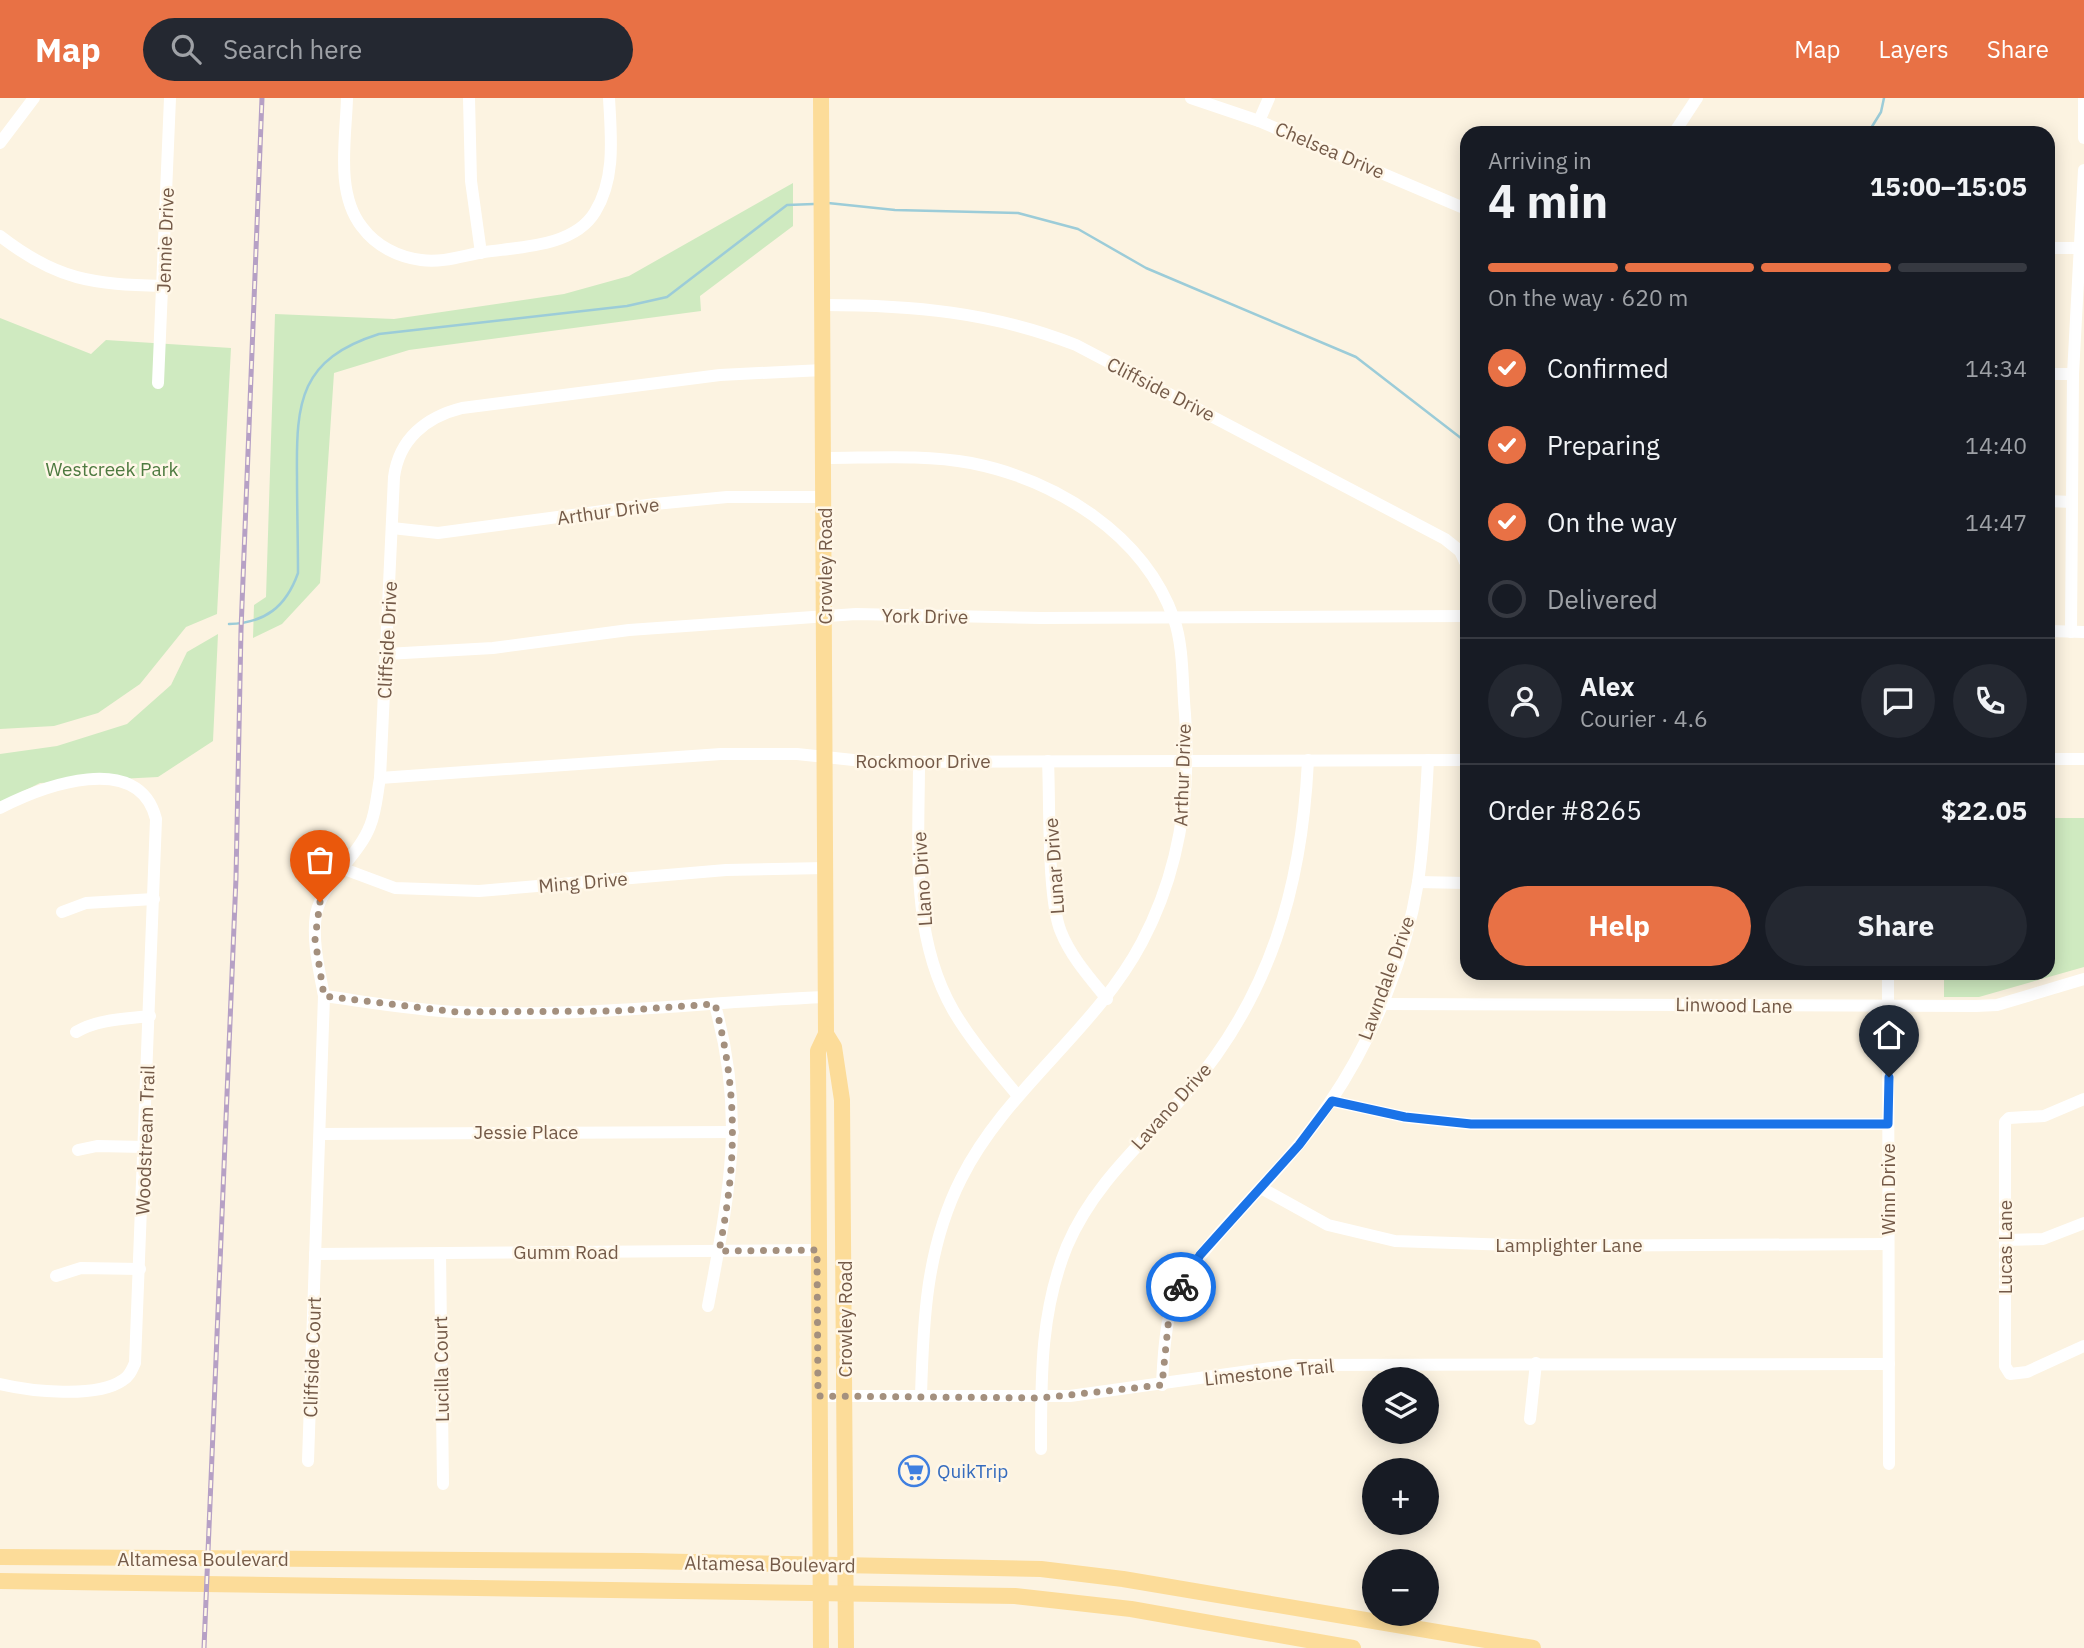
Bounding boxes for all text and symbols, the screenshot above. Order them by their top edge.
search box [143,18,633,81]
text: Map [35,28,101,71]
icon: search [167,30,205,68]
text: Search here [223,32,362,66]
text: Map [1794,33,1841,65]
text: Layers [1879,33,1949,65]
text: Share [1987,33,2049,65]
street label: Chelsea Drive [1272,116,1388,184]
text: Arriving in [1488,145,1592,175]
text: 15:00–15:05 [1870,169,2027,203]
text: 4 min [1488,171,1608,231]
street label: Jennie Drive [151,187,179,293]
text: On the way · 620 m [1488,282,1688,312]
icon: check [1488,349,1526,387]
text: Confirmed [1547,351,1669,385]
street label: Cliffside Drive [1103,352,1219,426]
text: 14:34 [1965,353,2027,383]
icon: check [1488,426,1526,464]
text: Preparing [1547,428,1660,462]
text: 14:40 [1965,430,2027,460]
park label: Westcreek Park [45,457,179,481]
street label: Arthur Drive [555,492,661,530]
icon: check [1488,503,1526,541]
text: On the way [1547,505,1677,539]
text: 14:47 [1965,507,2027,537]
street label: Crowley Road [813,508,837,624]
street label: Cliffside Drive [372,580,402,700]
text: Delivered [1547,582,1658,616]
street label: York Drive [882,603,968,629]
button: person [1488,664,1562,738]
button: chat [1861,664,1935,738]
button: phone [1953,664,2027,738]
text: Alex [1580,669,1634,703]
text: Courier · 4.6 [1580,703,1708,733]
street label: Arthur Drive [1168,723,1196,827]
street label: Rockmoor Drive [855,749,991,773]
text: Order #8265 [1488,793,1642,827]
text: $22.05 [1941,793,2027,827]
street label: Lunar Drive [1039,817,1069,915]
pin [290,830,350,902]
street label: Llano Drive [907,831,937,927]
icon: bag [301,841,339,879]
street label: Ming Drive [537,866,629,898]
button: Help [1488,886,1751,966]
button: Share [1765,886,2027,966]
street label: Lawndale Drive [1352,913,1420,1043]
street label: Linwood Lane [1675,992,1793,1018]
pin [1859,1005,1919,1077]
icon: home [1870,1016,1908,1054]
street label: Lavano Drive [1126,1058,1216,1154]
street label: Woodstream Trail [130,1065,160,1215]
street label: Jessie Place [474,1120,578,1144]
street label: Winn Drive [1876,1143,1900,1235]
street label: Lucas Lane [1993,1200,2017,1294]
street label: Lamplighter Lane [1495,1233,1643,1257]
street label: Gumm Road [513,1240,619,1264]
courier [1146,1252,1216,1322]
street label: Crowley Road [833,1261,857,1377]
icon: bike [1162,1268,1200,1306]
street label: Cliffside Court [298,1296,326,1418]
street label: Lucilla Court [428,1316,454,1422]
street label: Limestone Trail [1203,1353,1335,1391]
map controls [1362,1367,1439,1626]
button: layers [1362,1367,1439,1444]
supermarket icon: QuikTrip [897,1454,931,1488]
button: + [1362,1458,1439,1535]
place label: QuikTrip [937,1459,1008,1483]
street label: Altamesa Boulevard [117,1547,289,1571]
button: − [1362,1549,1439,1626]
street label: Altamesa Boulevard [684,1551,856,1577]

